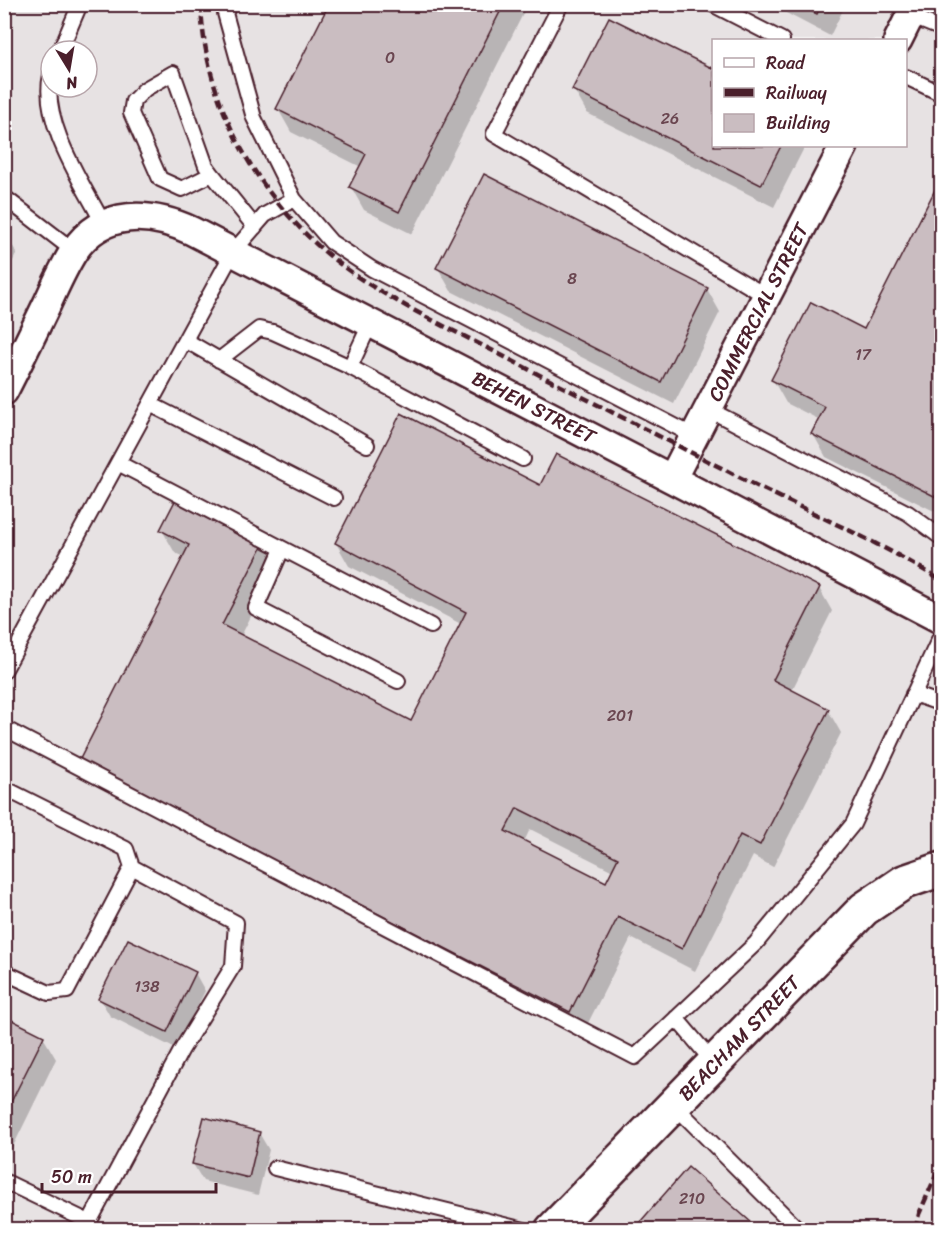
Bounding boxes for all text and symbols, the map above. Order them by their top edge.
north arrow [39,39,99,99]
legend [712,39,907,147]
house number: 0 [385,43,395,72]
text: Road [766,47,806,79]
text: N [63,68,81,99]
text: Railway [766,77,828,109]
house number: 26 [661,104,679,133]
text: Building [766,107,830,139]
street label: COMMERCIAL STREET [698,215,820,408]
house number: 8 [567,264,577,293]
house number: 17 [855,340,872,369]
street label: BEHEN STREET [465,361,604,455]
house number: 201 [607,701,633,730]
street label: BEACHAM STREET [670,966,810,1110]
house number: 138 [134,972,160,1001]
scale bar [42,1156,216,1194]
text: 50 m [51,1161,92,1193]
house number: 210 [679,1184,705,1213]

